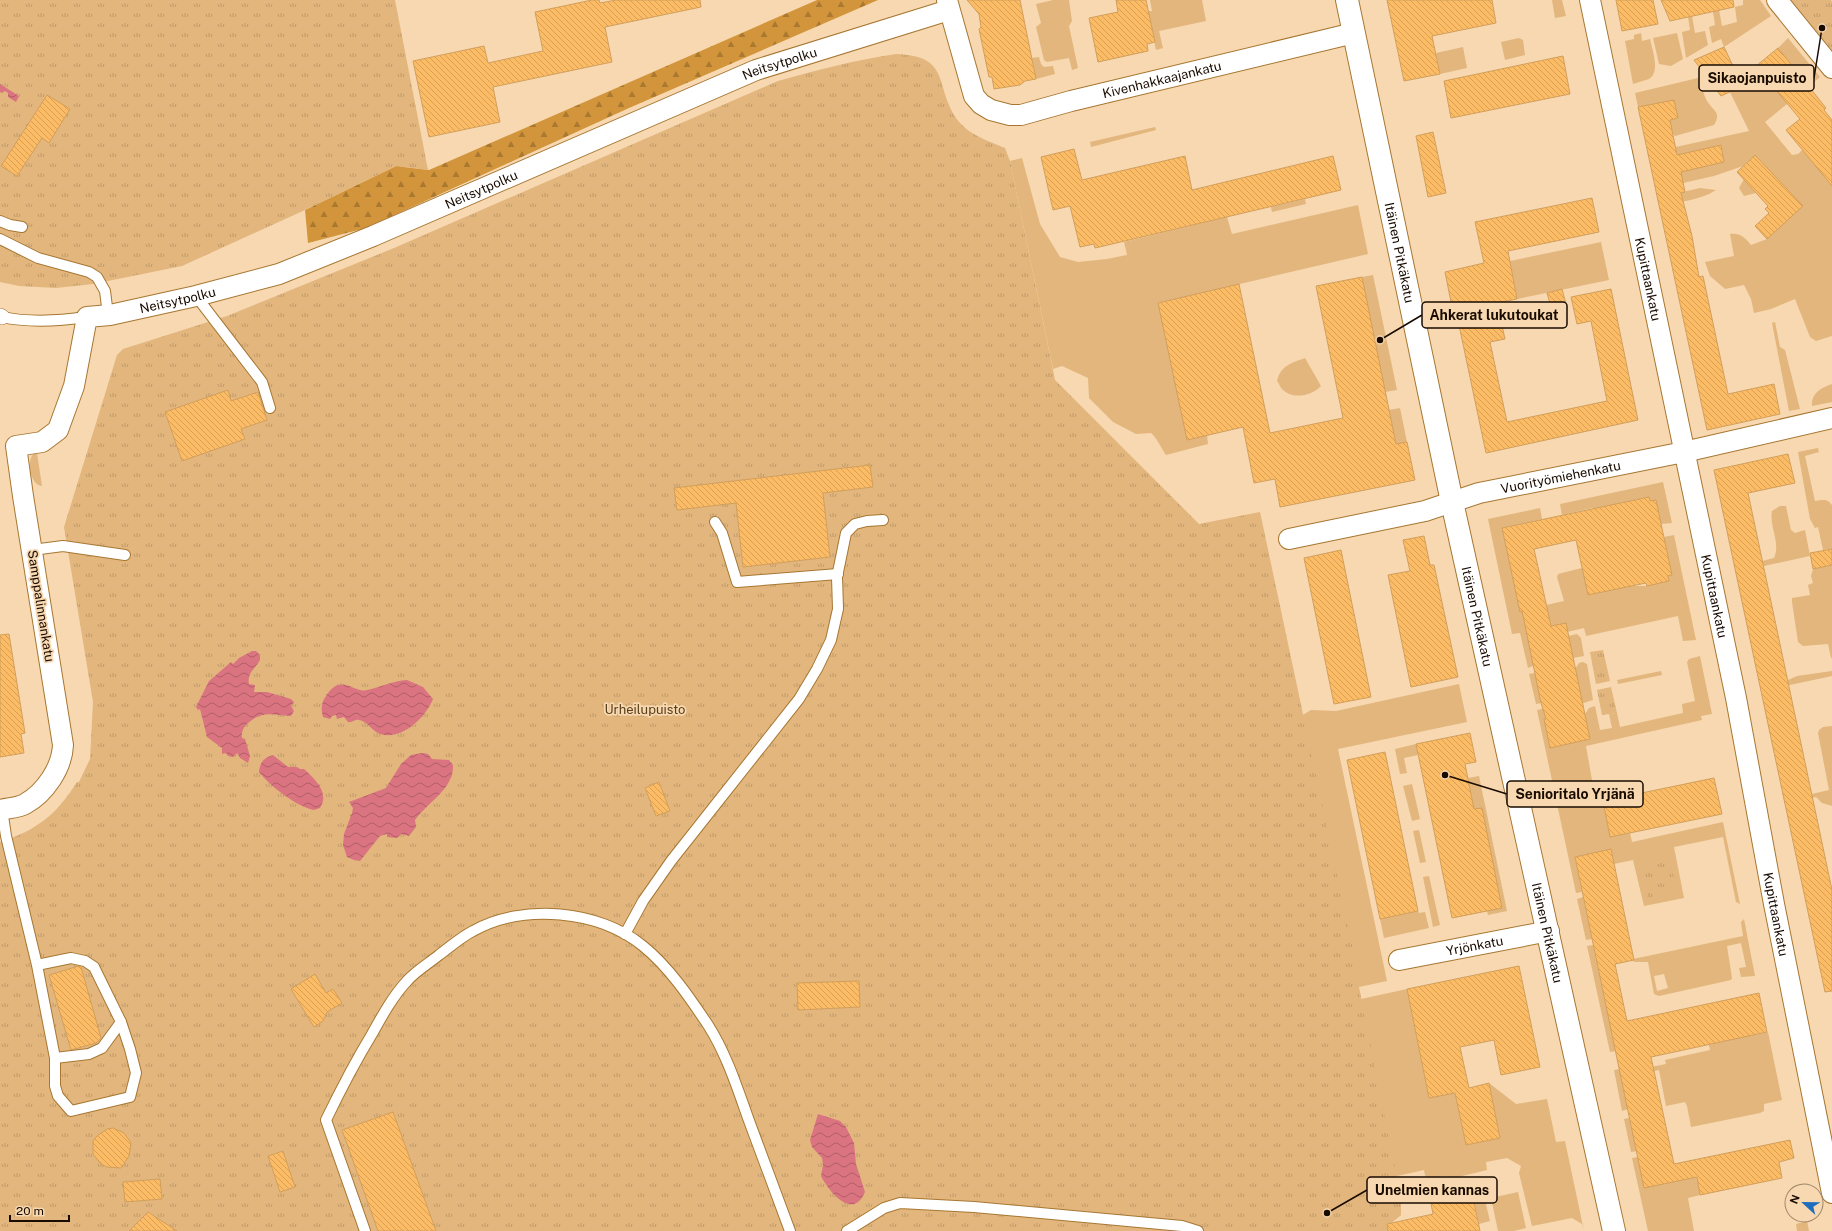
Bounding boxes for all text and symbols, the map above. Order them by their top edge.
street label: Neitsytpolku [740,44,819,83]
street label: Kivenhakkaajankatu [1101,58,1223,101]
callout: Sikaojanpuisto [1699,65,1814,91]
text: Sikaojanpuisto [1707,70,1807,86]
street label: Neitsytpolku [443,167,520,211]
street label: Itäinen Pitkäkatu [1382,201,1418,304]
street label: Kupittaankatu [1632,236,1664,322]
street label: Neitsytpolku [138,284,217,316]
callout: Ahkerat lukutoukat [1422,302,1567,328]
text: Ahkerat lukutoukat [1429,307,1559,323]
street label: Vuorityömiehenkatu [1499,457,1622,496]
street label: Samppalinnankatu [25,549,57,663]
street label: Kupittaankatu [1699,553,1731,639]
street label: Itäinen Pitkäkatu [1459,565,1496,668]
park label: Urheilupuisto [605,702,685,717]
callout: Senioritalo Yrjänä [1507,781,1643,807]
text: Senioritalo Yrjänä [1515,786,1635,802]
street label: Kupittaankatu [1761,871,1792,957]
street label: Itäinen Pitkäkatu [1529,881,1566,984]
street label: Yrjönkatu [1445,933,1504,958]
callout: Unelmien kannas [1367,1177,1497,1203]
text: Unelmien kannas [1375,1182,1489,1198]
north arrow [1784,1183,1824,1223]
text: N [1788,1193,1802,1205]
scale bar [10,1197,69,1223]
text: 20 m [16,1204,44,1218]

